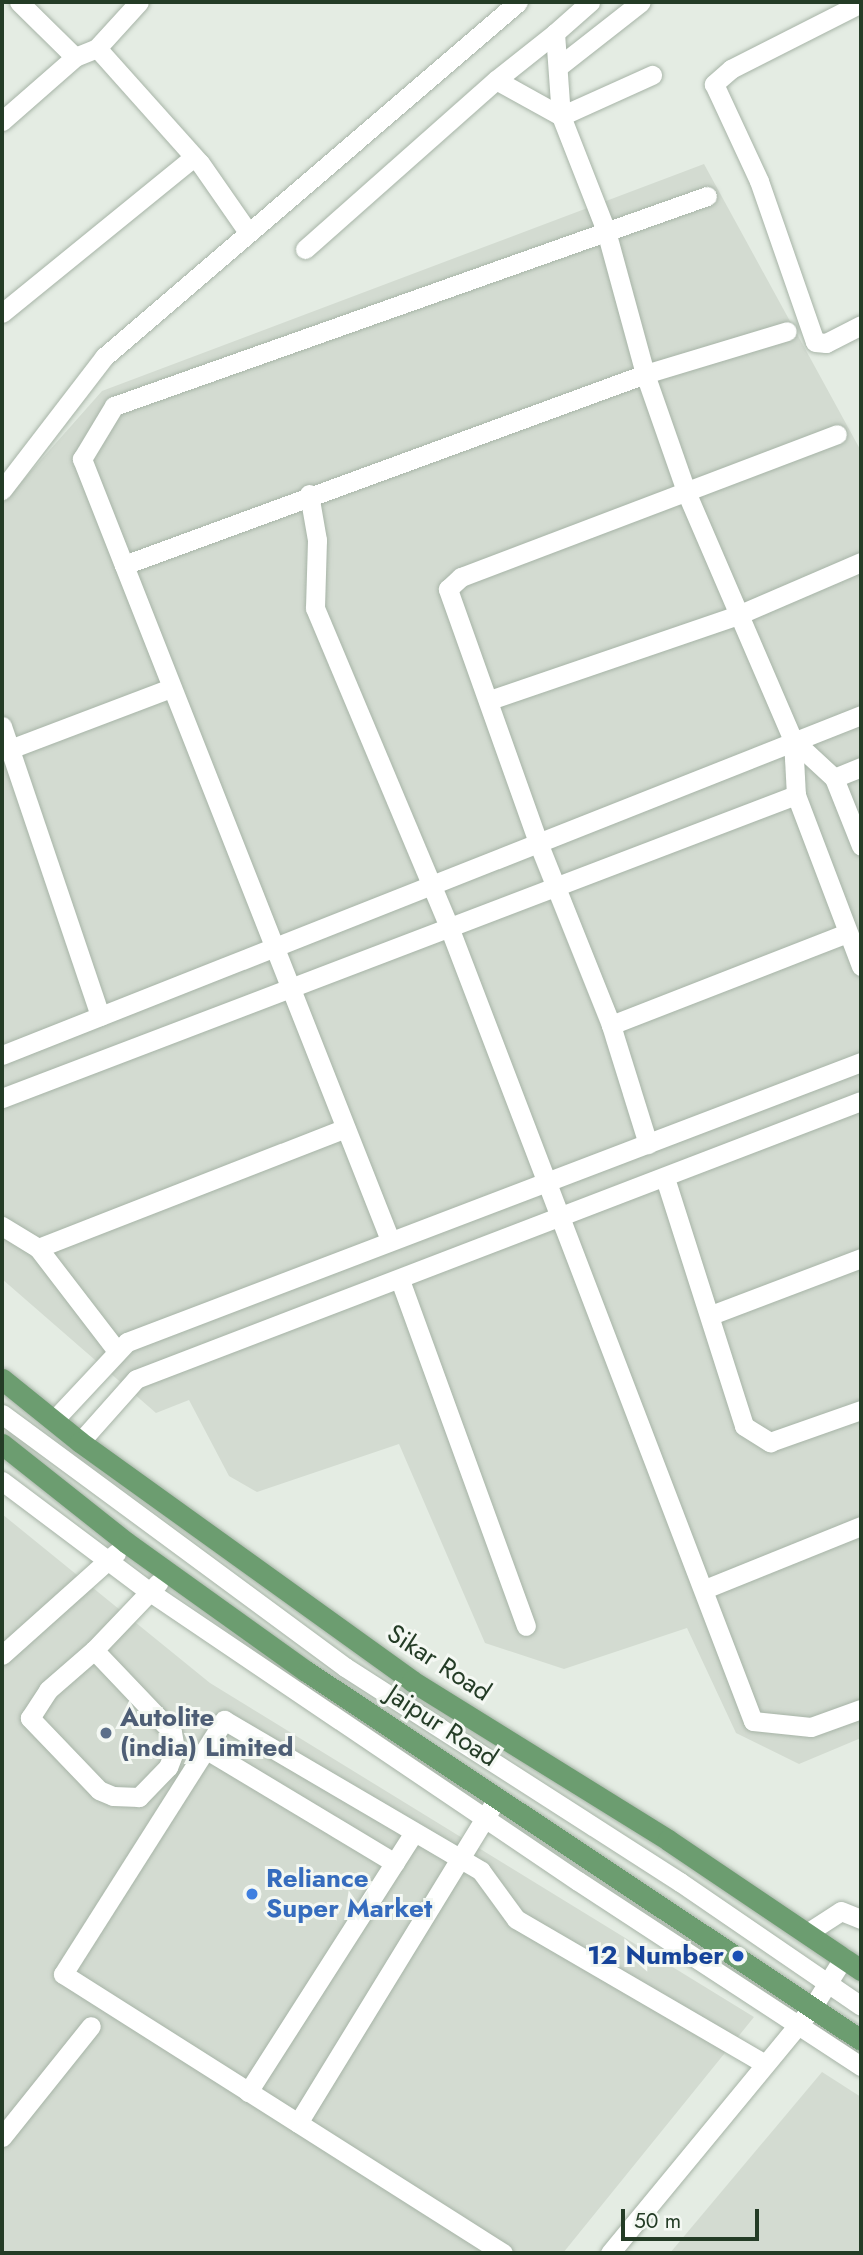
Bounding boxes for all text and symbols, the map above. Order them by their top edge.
street label: Sikar Road [381,1618,497,1708]
street label: Jaipur Road [380,1678,504,1774]
place label: Autolite (india) Limited [120,1702,293,1764]
marker: Autolite (india) Limited [98,1725,114,1741]
place label: Reliance Super Market [266,1863,432,1924]
marker: Reliance Super Market [244,1886,260,1902]
place label: 12 Number [587,1940,724,1972]
marker: 12 Number [730,1948,746,1964]
scale bar [625,2196,763,2240]
text: 50 m [634,2206,681,2236]

